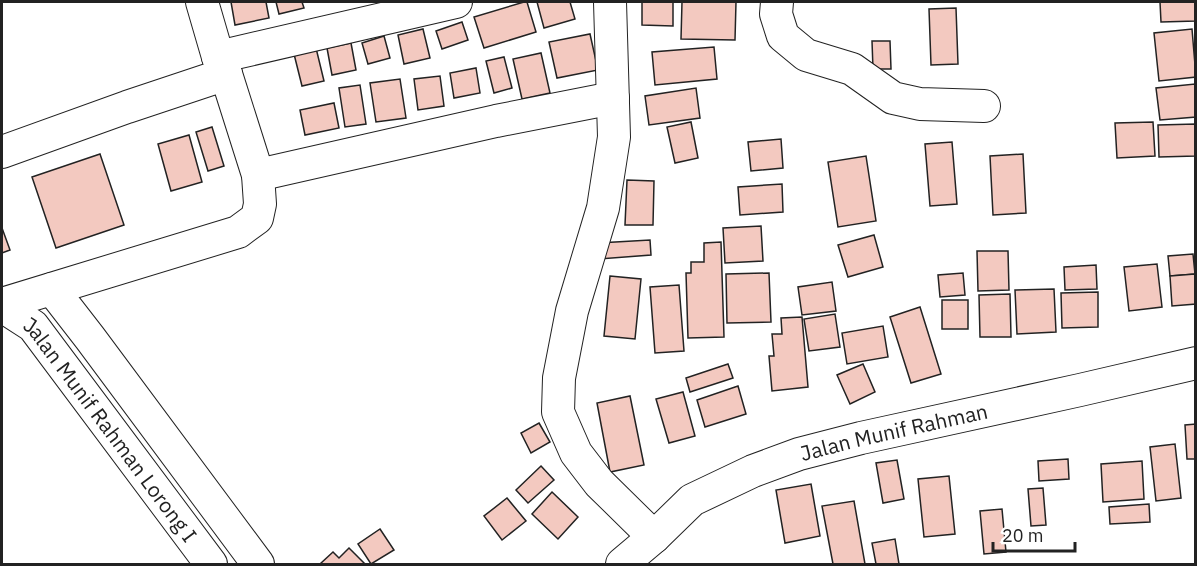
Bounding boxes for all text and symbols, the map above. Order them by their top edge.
street label: Jalan Munif Rahman Lorong I [19,310,204,548]
street label: Jalan Munif Rahman [797,397,990,467]
scale bar [993,515,1076,553]
text: 20 m [1002,524,1044,547]

